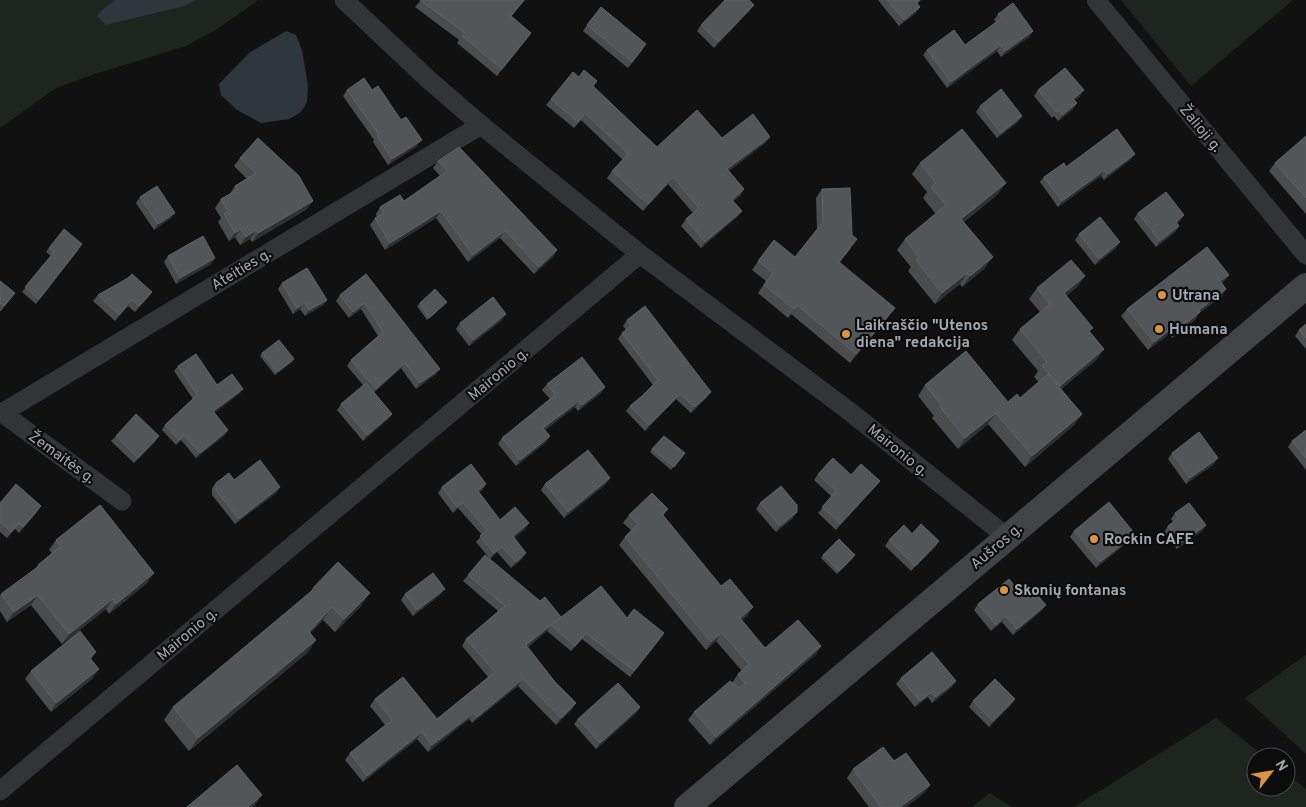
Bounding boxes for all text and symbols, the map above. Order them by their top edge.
street label: Žalioji g. [1174,101,1226,157]
street label: Ateities g. [208,245,275,296]
place label: Utrana [1172,287,1220,306]
marker: Utrana [1156,289,1168,301]
place label: Laikraščio "Utenos diena" redakcija [856,317,988,353]
place label: Humana [1169,321,1228,340]
marker: Humana [1153,323,1165,335]
marker: Laikraščio "Utenos diena" redakcija [840,328,852,340]
street label: Maironio g. [465,344,533,406]
street label: Maironio g. [863,421,931,482]
street label: Žemaitės g. [24,427,99,489]
street label: Aušros g. [967,520,1027,574]
place label: Rockin CAFE [1104,531,1194,550]
marker: Rockin CAFE [1088,533,1100,545]
place label: Skonių fontanas [1014,582,1126,601]
marker: Skonių fontanas [998,584,1010,596]
street label: Maironio g. [154,604,222,666]
north arrow [1246,747,1296,797]
text: N [1271,757,1291,775]

